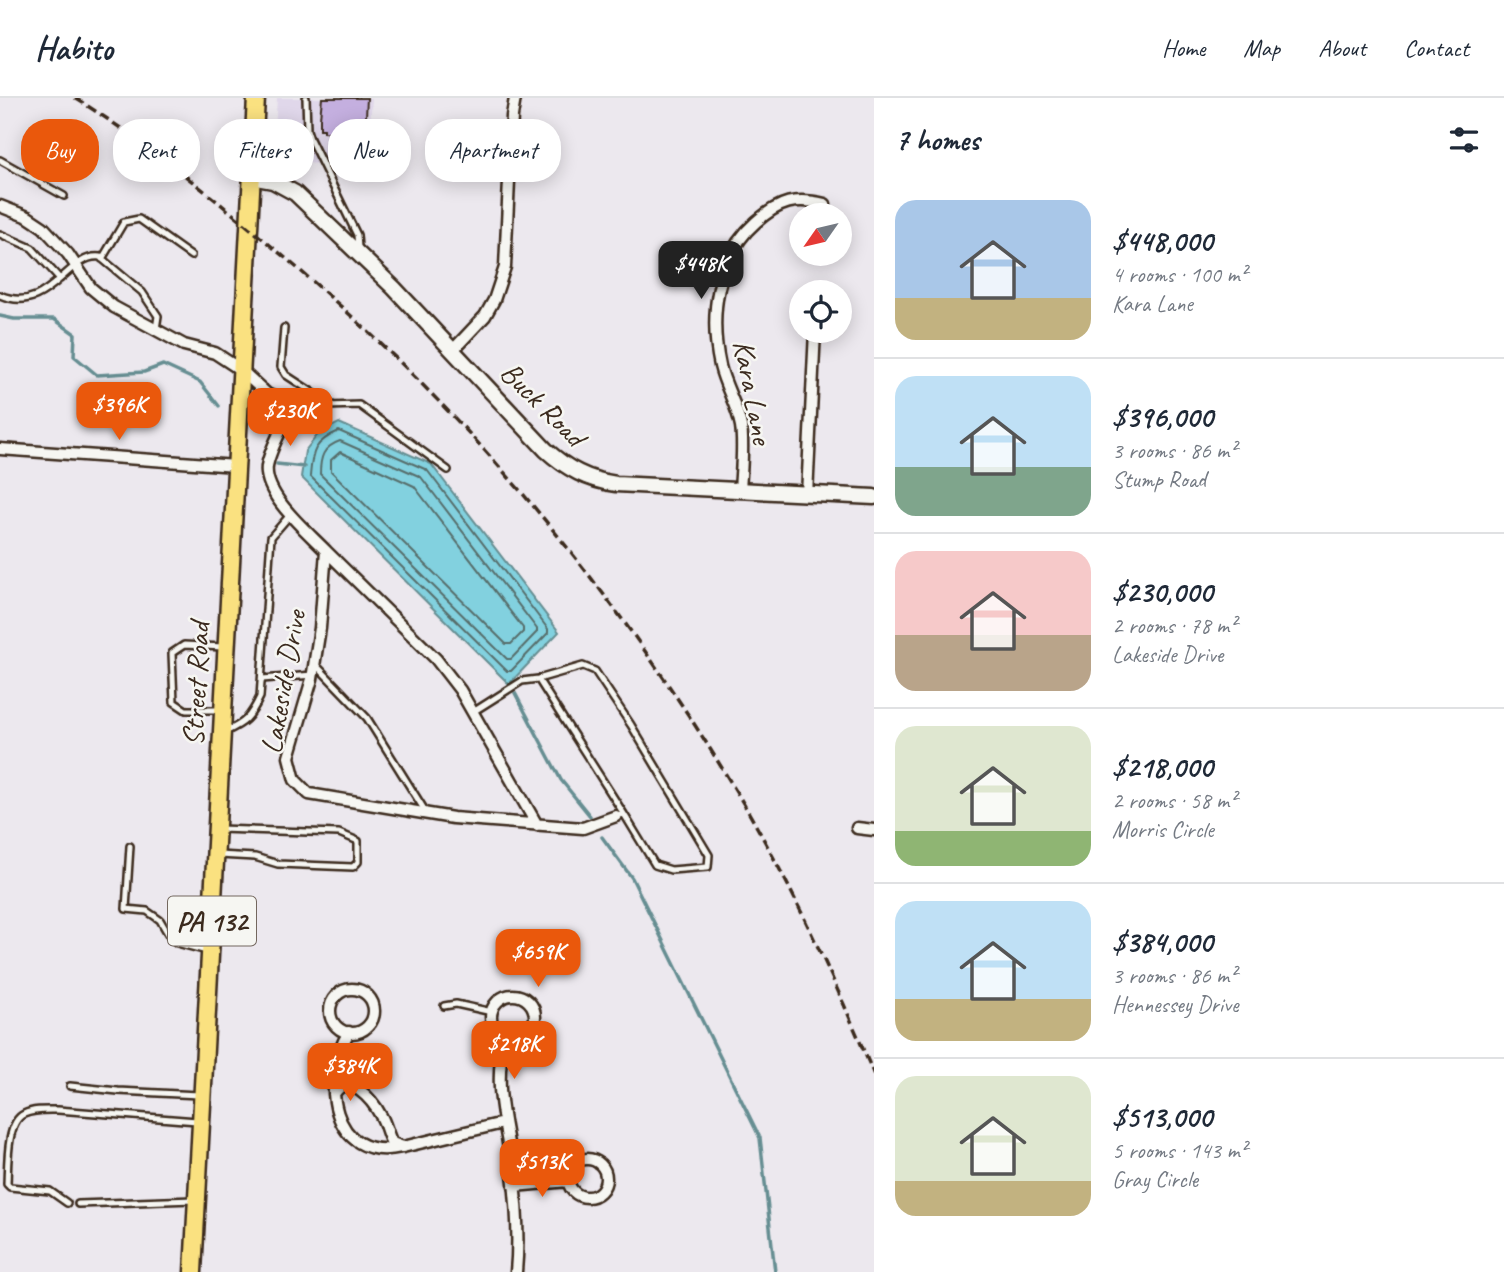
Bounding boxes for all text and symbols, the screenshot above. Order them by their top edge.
text: Habito [35,27,113,69]
text: Home [1162,33,1205,63]
text: Map [1243,33,1280,63]
text: About [1318,33,1366,63]
text: Contact [1404,33,1469,63]
chip: Buy [21,119,99,182]
chip: Rent [113,119,200,182]
chip: Filters [214,119,314,182]
chip: New [328,119,411,182]
chip: Apartment [425,119,561,182]
text: 7 homes [895,121,980,159]
icon: filters [1445,121,1483,159]
north arrow [789,203,852,266]
map controls [789,203,852,343]
text: $448,000 [1112,222,1212,260]
icon: home [951,228,1035,312]
pin: $448K [652,242,750,301]
text: $448K [674,249,728,278]
text: 4 rooms · 100 m² [1112,260,1247,289]
button: locate [789,280,852,343]
text: Kara Lane [1112,289,1193,318]
street label: Kara Lane [724,337,782,449]
street label: Buck Road [492,353,597,458]
pin: $396K [70,382,168,442]
pin: $230K [241,388,339,448]
text: $396K [92,390,146,419]
text: $230K [263,396,317,425]
text: $396,000 [1112,398,1213,436]
icon: home [951,404,1035,488]
text: 3 rooms · 86 m² [1112,436,1236,465]
text: Stump Road [1112,465,1206,494]
text: $230,000 [1112,573,1212,611]
icon: home [951,579,1035,663]
street label: Lakeside Drive [252,605,315,757]
text: 2 rooms · 78 m² [1112,611,1236,640]
street label: Street Road [174,617,218,747]
text: Lakeside Drive [1112,640,1223,669]
text: $218,000 [1112,748,1212,786]
icon: home [951,754,1035,838]
text: 2 rooms · 58 m² [1112,786,1236,815]
text: Morris Circle [1112,815,1214,844]
road number: PA 132 [168,896,256,946]
text: $384,000 [1112,923,1212,961]
icon: home [951,929,1035,1013]
pin: $659K [489,930,587,989]
text: $659K [512,937,564,966]
text: 3 rooms · 86 m² [1112,961,1236,990]
text: Hennessey Drive [1112,990,1238,1019]
pin: $218K [465,1021,563,1081]
text: $218K [487,1029,541,1058]
pin: $384K [301,1044,399,1103]
text: $384K [323,1051,377,1080]
text: $513,000 [1112,1098,1212,1136]
icon: home [951,1104,1035,1188]
text: 5 rooms · 143 m² [1112,1136,1247,1165]
pin: $513K [493,1140,591,1199]
text: $513K [516,1147,568,1176]
text: Gray Circle [1112,1165,1198,1194]

